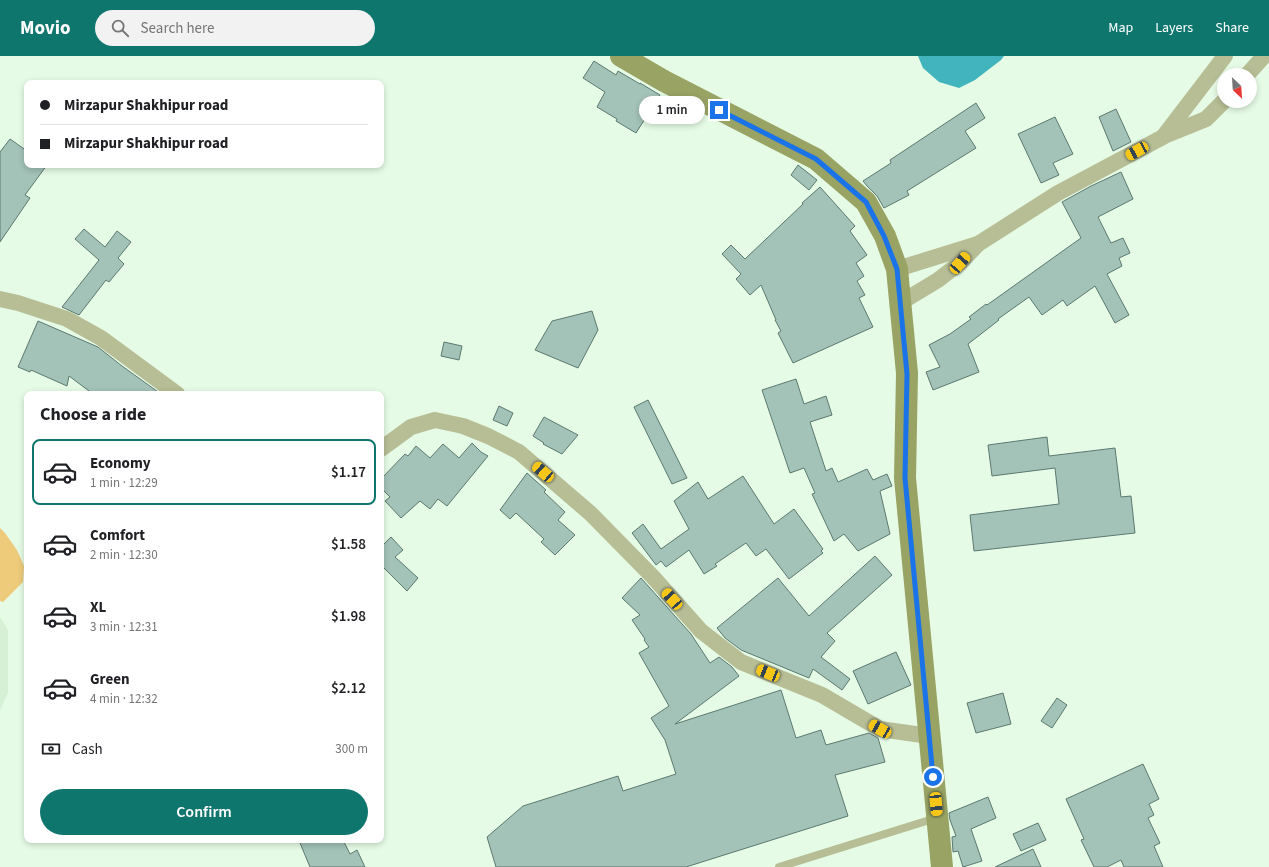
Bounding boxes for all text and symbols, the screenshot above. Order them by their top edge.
search box [95,10,375,46]
text: Movio [20,15,71,42]
icon: search [109,17,131,39]
text: Search here [141,18,215,39]
text: Map [1108,18,1133,38]
text: Layers [1155,18,1193,38]
text: Share [1215,18,1249,38]
north arrow [1217,68,1257,108]
map controls [1217,68,1257,108]
text: Mirzapur Shakhipur road [64,95,228,116]
callout: 1 min [639,96,705,124]
text: 1 min [657,101,687,119]
route end [710,101,728,119]
text: Mirzapur Shakhipur road [64,133,228,154]
car [1124,140,1150,162]
car [948,250,972,276]
text: Choose a ride [40,402,146,427]
text: Economy [90,453,151,474]
icon: car [42,454,78,490]
car [530,460,556,484]
text: $1.17 [331,462,366,483]
text: 1 min · 12:29 [90,474,158,492]
text: Comfort [90,525,145,546]
icon: car [42,526,78,562]
text: $1.58 [331,534,366,555]
text: 2 min · 12:30 [90,546,158,564]
car [660,586,684,612]
text: XL [90,597,106,618]
icon: car [42,598,78,634]
text: $1.98 [331,606,366,627]
text: 3 min · 12:31 [90,618,158,636]
car [755,663,781,683]
text: Green [90,669,130,690]
icon: car [42,670,78,706]
text: $2.12 [331,678,366,699]
text: 4 min · 12:32 [90,690,158,708]
car [867,718,893,740]
icon: cash [40,738,62,760]
text: Cash [72,739,103,760]
text: 300 m [335,740,368,758]
route start [924,768,942,786]
button: Confirm [40,789,368,835]
car [929,792,943,816]

